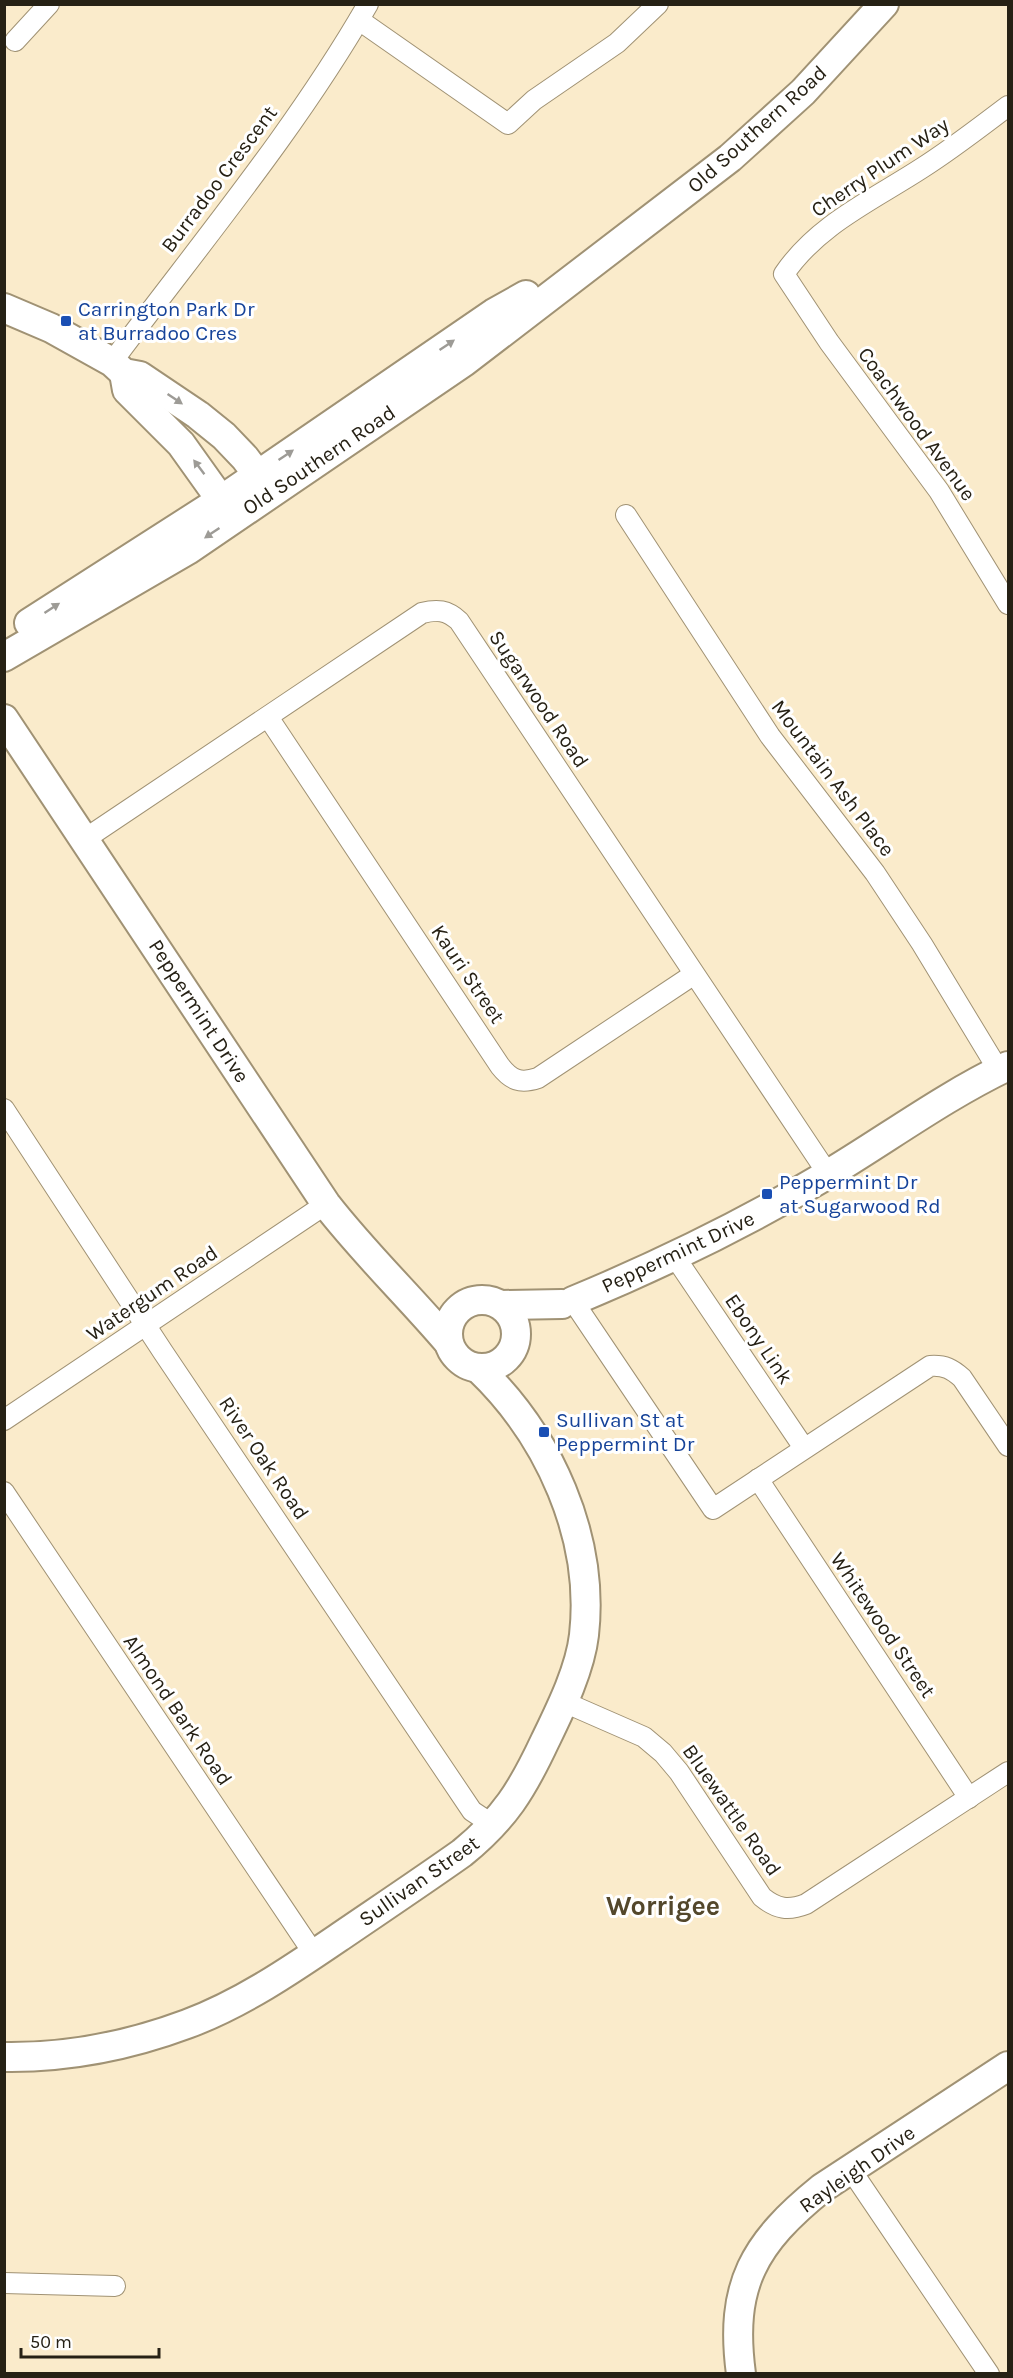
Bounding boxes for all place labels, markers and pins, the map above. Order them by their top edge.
place label: Carrington Park Dr at Burradoo Cres [78,297,255,345]
marker: Carrington Park Dr at Burradoo Cres [59,314,73,328]
place label: Peppermint Dr at Sugarwood Rd [779,1170,941,1218]
marker: Peppermint Dr at Sugarwood Rd [760,1187,774,1201]
place label: Sullivan St at Peppermint Dr [556,1408,695,1456]
marker: Sullivan St at Peppermint Dr [537,1425,551,1439]

